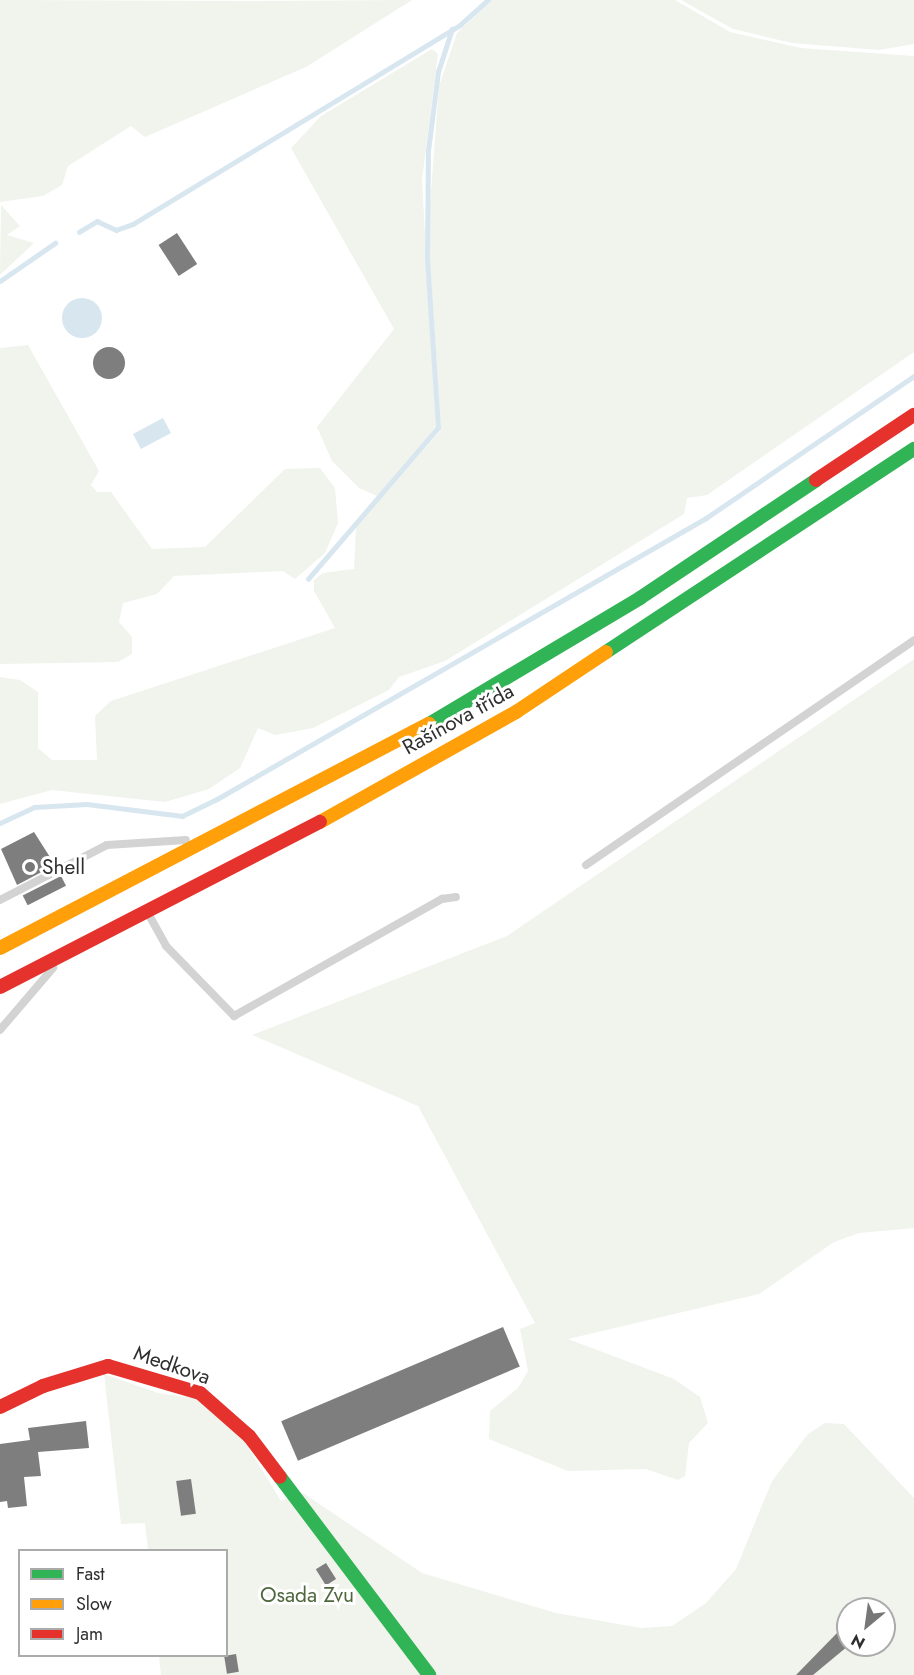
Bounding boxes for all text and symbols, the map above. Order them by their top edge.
street label: Rašínova třída [398,678,518,760]
place label: Shell [42,854,85,880]
marker: Shell [23,860,37,874]
street label: Medkova [130,1340,214,1390]
legend [18,1549,228,1657]
text: Fast [76,1561,105,1587]
park label: Osada Zvu [260,1582,354,1608]
text: Slow [76,1591,112,1617]
north arrow [836,1597,896,1657]
text: Jam [76,1621,103,1647]
text: N [847,1628,869,1655]

